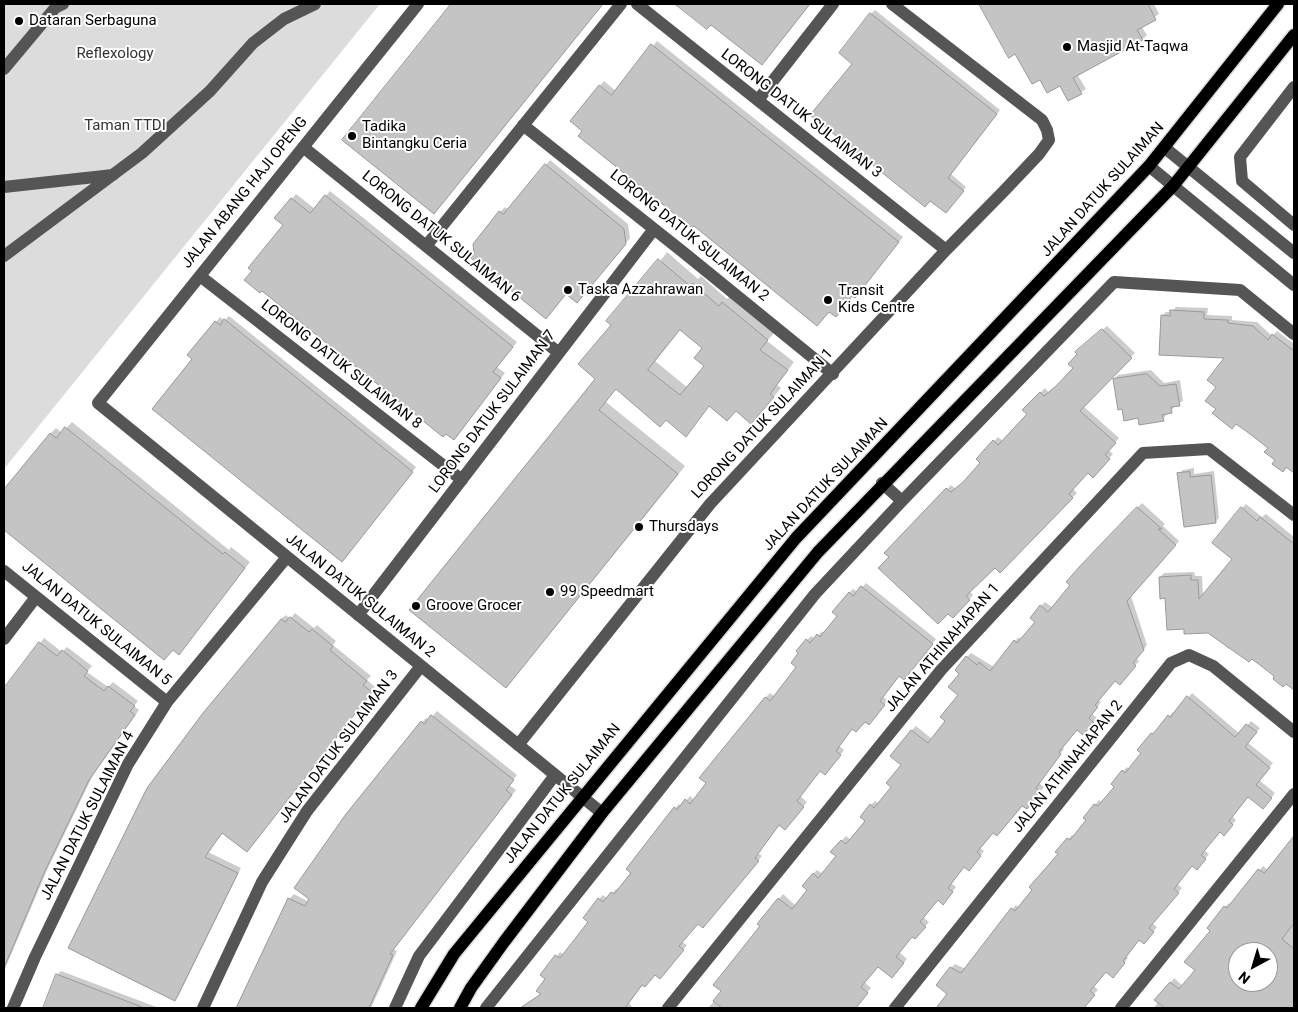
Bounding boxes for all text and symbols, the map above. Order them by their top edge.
place label: Dataran Serbaguna [29,12,157,30]
marker: Dataran Serbaguna [13,15,25,27]
place label: Masjid At-Taqwa [1077,38,1188,56]
marker: Masjid At-Taqwa [1061,41,1073,53]
park label: Reflexology [76,45,154,63]
street label: LORONG DATUK SULAIMAN 3 [717,46,885,182]
street label: JALAN ABANG HAJI OPENG [178,114,312,272]
park label: Taman TTDI [84,117,166,135]
place label: Tadika Bintangku Ceria [362,118,467,153]
street label: JALAN DATUK SULAIMAN [1038,119,1168,261]
marker: Tadika Bintangku Ceria [346,130,358,142]
street label: LORONG DATUK SULAIMAN 2 [606,166,772,306]
street label: LORONG DATUK SULAIMAN 6 [358,167,524,307]
place label: Taska Azzahrawan [578,281,703,299]
place label: Transit Kids Centre [838,282,915,317]
marker: Taska Azzahrawan [562,284,574,296]
marker: Transit Kids Centre [822,294,834,306]
street label: LORONG DATUK SULAIMAN 8 [257,297,425,433]
street label: LORONG DATUK SULAIMAN 7 [426,327,560,497]
street label: LORONG DATUK SULAIMAN 1 [689,345,837,503]
street label: JALAN DATUK SULAIMAN [760,415,892,555]
place label: Thursdays [649,518,719,536]
marker: Thursdays [633,521,645,533]
street label: JALAN DATUK SULAIMAN 2 [282,530,438,662]
street label: JALAN DATUK SULAIMAN 5 [18,558,174,690]
street label: JALAN ATHINAHAPAN 1 [882,580,1004,716]
place label: 99 Speedmart [560,583,654,601]
marker: 99 Speedmart [544,586,556,598]
place label: Groove Grocer [426,597,522,615]
marker: Groove Grocer [410,600,422,612]
street label: JALAN DATUK SULAIMAN 3 [275,667,403,827]
street label: JALAN ATHINAHAPAN 2 [1009,697,1127,837]
street label: JALAN DATUK SULAIMAN [501,720,625,868]
street label: JALAN DATUK SULAIMAN 4 [37,728,139,904]
north arrow [1228,942,1278,992]
text: N [1235,969,1253,987]

